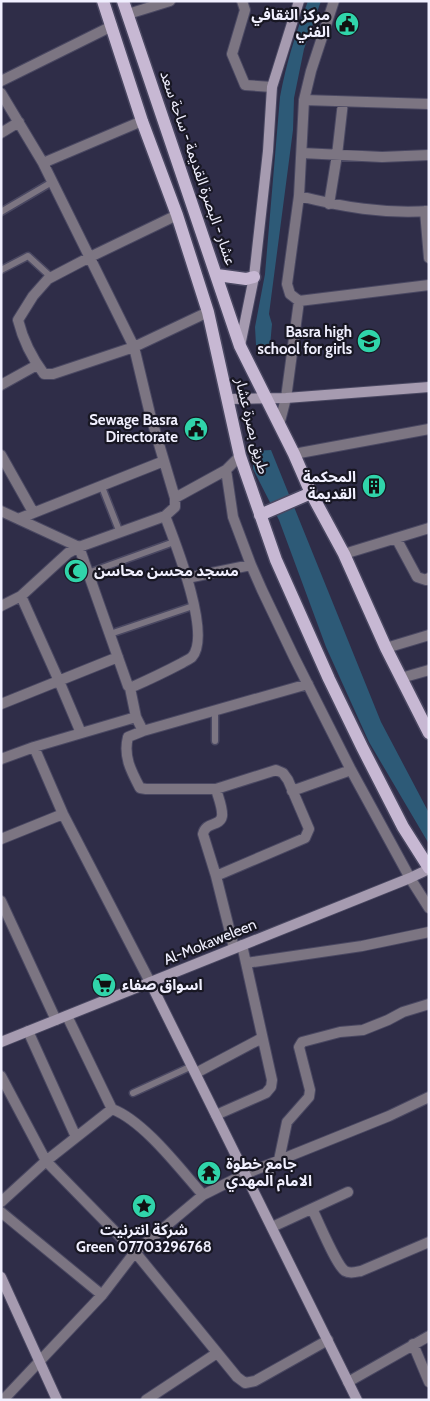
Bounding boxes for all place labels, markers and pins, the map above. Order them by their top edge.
place label: مركز الثقافي الفني [251,6,330,43]
public building icon: مركز الثقافي الفني [334,11,360,37]
place label: Basra high school for girls [258,323,352,358]
school or university icon: Basra high school for girls [356,328,382,354]
place label: Sewage Basra Directorate [89,411,179,446]
public building icon: Sewage Basra Directorate [183,416,209,442]
place label: المحكمة القديمة [303,468,356,503]
building icon: المحكمة القديمة [361,473,387,499]
mosque icon: مسجد محسن محاسن [63,558,89,584]
place label: مسجد محسن محاسن [94,562,239,580]
supermarket icon: اسواق صفاء [91,972,117,998]
place label: اسواق صفاء [122,976,203,994]
place label: جامع خطوة الامام المهدي [226,1155,312,1192]
temple icon: جامع خطوة الامام المهدي [196,1160,222,1186]
place icon: شركة انترنيت Green 07703296768 [131,1193,157,1219]
place label: شركة انترنيت Green 07703296768 [76,1221,212,1256]

